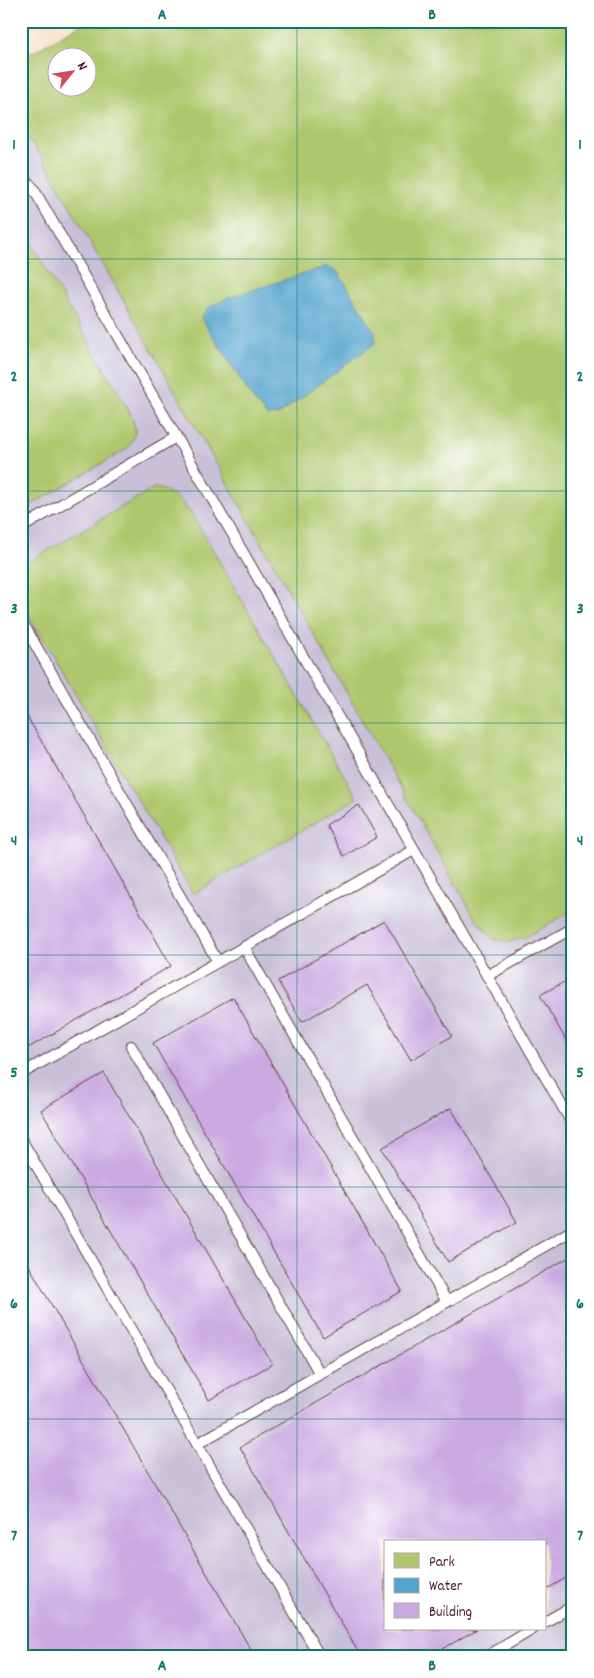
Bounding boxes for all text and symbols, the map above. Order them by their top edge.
text: A [158,4,167,27]
text: B [428,4,436,27]
north arrow [48,48,98,98]
text: N [71,59,92,75]
text: 1 [12,134,16,157]
text: 1 [578,134,582,157]
text: 2 [11,366,18,389]
text: 2 [577,366,584,389]
text: 3 [10,598,18,621]
text: 3 [576,598,584,621]
text: 4 [11,830,17,853]
text: 4 [577,830,583,853]
text: 5 [10,1062,18,1085]
text: 5 [576,1062,584,1085]
text: 6 [10,1293,18,1316]
text: 6 [576,1293,584,1316]
text: 7 [11,1525,17,1548]
text: 7 [577,1525,583,1548]
legend [384,1540,546,1630]
text: Park [429,1552,455,1574]
text: Water [429,1576,463,1598]
text: Building [429,1602,472,1624]
text: A [158,1655,167,1678]
text: B [428,1655,436,1678]

